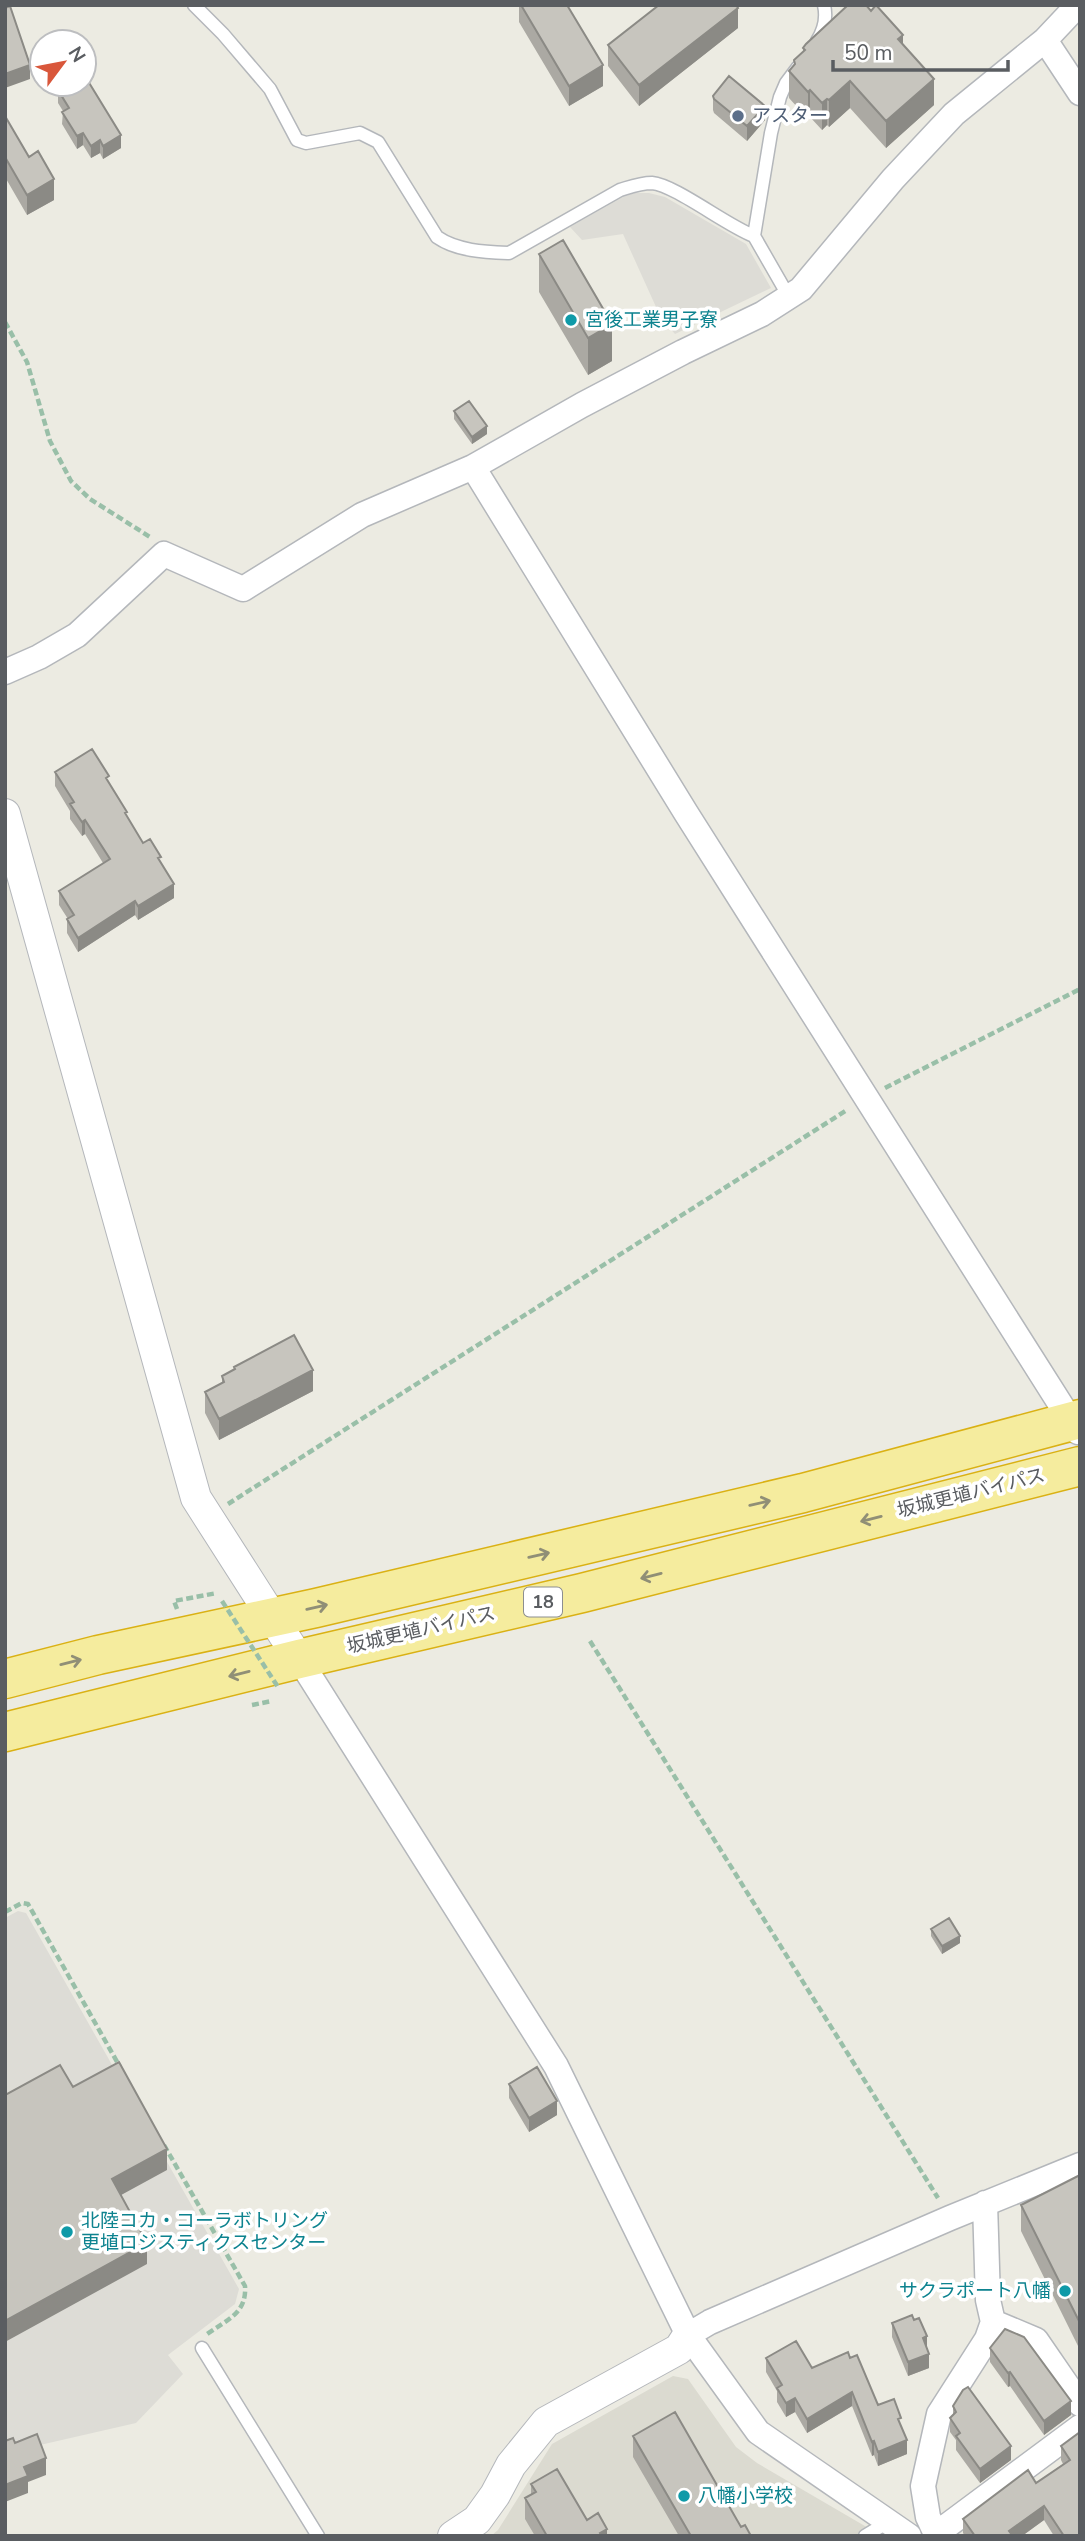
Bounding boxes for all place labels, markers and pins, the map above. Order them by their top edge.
place label: アスター [752,103,828,129]
marker: アスター [730,108,746,124]
place label: 宮後工業男子寮 [585,307,718,333]
marker: 宮後工業男子寮 [563,312,579,328]
place label: 北陸コカ・コーラボトリング 更埴ロジスティクスセンター [81,2208,328,2256]
marker: 北陸コカ・コーラボトリング 更埴ロジスティクスセンター [59,2224,75,2240]
place label: サクラポート八幡 [899,2278,1051,2304]
marker: サクラポート八幡 [1057,2283,1073,2299]
place label: 八幡小学校 [698,2483,793,2509]
marker: 八幡小学校 [676,2488,692,2504]

